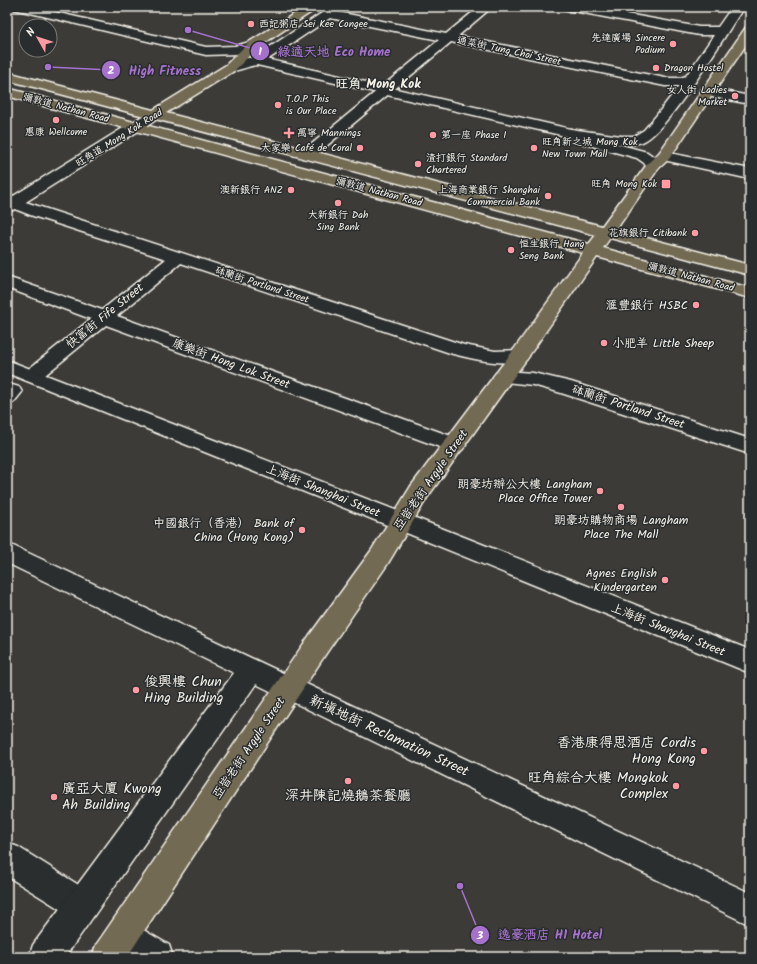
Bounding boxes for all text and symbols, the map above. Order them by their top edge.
place label: 西記粥店 Sei Kee Congee [259,16,368,32]
north arrow [18,18,58,58]
marker: 西記粥店 Sei Kee Congee [246,19,256,29]
text: N [22,24,40,41]
place label: 先達廣場 Sincere Podium [591,30,665,58]
street label: 通菜街 Tung Choi Street [456,32,563,70]
callout: 綠適天地 Eco Home [250,39,399,64]
marker: 先達廣場 Sincere Podium [668,39,678,49]
text: 1 [258,42,262,61]
text: 綠適天地 Eco Home [278,42,391,63]
callout: High Fitness [101,58,210,83]
place label: Dragon Hostel [664,60,724,76]
text: 2 [108,61,115,80]
text: High Fitness [129,61,201,82]
marker: Dragon Hostel [651,63,661,73]
district label: 旺角 Mong Kok [335,74,421,95]
place label: 女人街 Ladies Market [667,82,728,110]
street label: 彌敦道 Nathan Road [21,89,112,127]
place label: T.O.P This is Our Place [286,91,337,119]
marker: 女人街 Ladies Market [730,91,740,101]
marker: T.O.P This is Our Place [273,100,283,110]
street label: 旺角道 Mong Kok Road [72,104,166,171]
marker: 惠康 Wellcome [51,115,61,125]
place label: 惠康 Wellcome [25,124,88,140]
place label: 萬寧 Mannings [297,125,362,141]
place label: 第一座 Phase I [441,127,506,143]
marker: 萬寧 Mannings [284,128,294,138]
marker: 第一座 Phase I [428,130,438,140]
place label: 旺角新之城 Mong Kok New Town Mall [542,134,638,162]
place label: 大家樂 Café de Coral [261,140,353,156]
marker: 大家樂 Café de Coral [355,143,365,153]
marker: 旺角新之城 Mong Kok New Town Mall [529,143,539,153]
place label: 渣打銀行 Standard Chartered [426,150,508,178]
marker: 渣打銀行 Standard Chartered [413,159,423,169]
street label: 彌敦道 Nathan Road [334,173,425,211]
place label: 旺角 Mong Kok [591,176,657,192]
marker: 旺角 Mong Kok [660,178,672,190]
place label: 澳新銀行 ANZ [220,182,283,198]
place label: 上海商業銀行 Shanghai Commercial Bank [438,182,541,210]
marker: 澳新銀行 ANZ [286,185,296,195]
marker: 上海商業銀行 Shanghai Commercial Bank [543,191,553,201]
marker: 大新銀行 Dah Sing Bank [333,198,343,208]
place label: 大新銀行 Dah Sing Bank [308,207,368,235]
place label: 花旗銀行 Citibank [608,225,687,241]
marker: 花旗銀行 Citibank [690,228,700,238]
place label: 恒生銀行 Hang Seng Bank [519,236,585,264]
marker: 恒生銀行 Hang Seng Bank [506,245,516,255]
street label: 彌敦道 Nathan Road [646,258,737,296]
street label: 砵蘭街 Portland Street [213,262,311,308]
street label: 快富街 Fife Street [62,278,148,353]
place label: 滙豐銀行 HSBC [606,296,688,315]
marker: 滙豐銀行 HSBC [691,300,701,310]
street label: 康樂街 Hong Lok Street [169,334,293,394]
place label: 小肥羊 Little Sheep [612,334,714,353]
marker: 小肥羊 Little Sheep [599,338,609,348]
street label: 砵蘭街 Portland Street [569,380,687,434]
street label: 亞皆老街 Argyle Street [389,426,473,534]
street label: 上海街 Shanghai Street [263,459,383,523]
place label: 朗豪坊辦公大樓 Langham Place Office Tower [457,475,593,508]
marker: 朗豪坊辦公大樓 Langham Place Office Tower [595,486,605,496]
marker: 朗豪坊購物商場 Langham Place The Mall [616,502,626,512]
place label: 朗豪坊購物商場 Langham Place The Mall [554,511,689,544]
place label: 中國銀行（香港） Bank of China (Hong Kong) [153,514,295,547]
marker: 中國銀行（香港） Bank of China (Hong Kong) [297,525,307,535]
place label: Agnes English Kindergarten [586,564,657,597]
marker: Agnes English Kindergarten [660,575,670,585]
street label: 上海街 Shanghai Street [608,598,728,662]
place label: 俊興樓 Chun Hing Building [144,671,223,709]
marker: 俊興樓 Chun Hing Building [131,685,141,695]
street label: 新填地街 Reclamation Street [306,689,473,783]
street label: 亞皆老街 Argyle Street [208,693,290,803]
place label: 香港康得思酒店 Cordis Hong Kong [557,732,696,770]
marker: 香港康得思酒店 Cordis Hong Kong [699,746,709,756]
place label: 旺角綜合大樓 Mongkok Complex [527,767,669,805]
marker: 深井陳記燒鵝茶餐廳 [343,776,353,786]
place label: 廣亞大廈 Kwong Ah Building [62,778,162,816]
marker: 旺角綜合大樓 Mongkok Complex [671,781,681,791]
place label: 深井陳記燒鵝茶餐廳 [285,785,411,807]
marker: 廣亞大廈 Kwong Ah Building [49,792,59,802]
callout: 逸豪洒店 H1 Hotel [470,922,610,947]
text: 逸豪洒店 H1 Hotel [498,925,603,946]
text: 3 [476,926,484,945]

